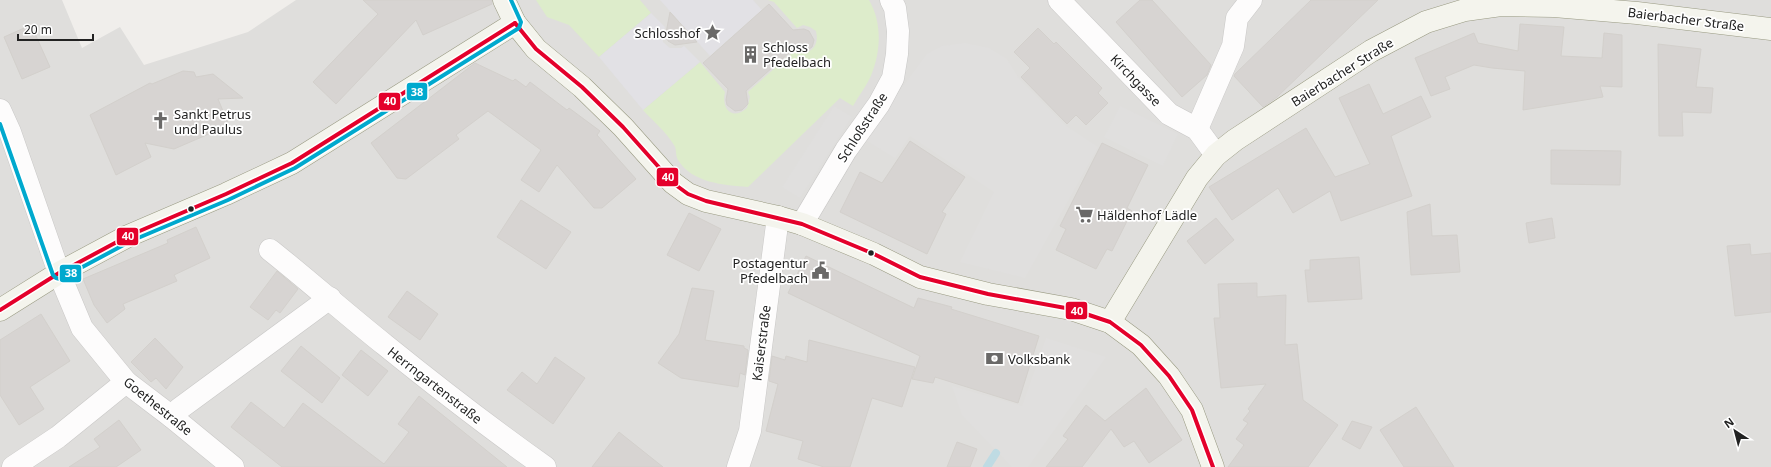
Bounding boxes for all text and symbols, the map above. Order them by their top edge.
street label: Baierbacher Straße [1627,3,1745,35]
scale bar [18,16,93,42]
text: 20 m [24,21,52,38]
place icon: Schlosshof [703,23,723,43]
place label: Schlosshof [635,24,702,42]
street label: Baierbacher Straße [1288,33,1396,111]
place label: Schloss Pfedelbach [763,38,831,71]
building icon: Schloss Pfedelbach [740,44,760,64]
street label: Kirchgasse [1107,50,1165,110]
line badge: 38 [406,82,428,101]
text: 38 [411,84,423,99]
street label: Schloßstraße [833,89,891,165]
line badge: 40 [378,92,401,111]
text: 40 [384,93,396,108]
place label: Sankt Petrus und Paulus [174,105,251,138]
church icon: Sankt Petrus und Paulus [151,111,171,131]
line badge: 40 [656,167,679,187]
text: 40 [662,169,674,184]
unlabelled marker [186,204,196,214]
supermarket icon: Häldenhof Lädle [1074,205,1094,225]
place label: Häldenhof Lädle [1097,206,1197,224]
line badge: 40 [116,227,139,246]
text: 40 [122,228,134,243]
unlabelled marker [866,248,876,258]
place label: Postagentur Pfedelbach [733,254,809,287]
public building icon: Postagentur Pfedelbach [811,260,831,280]
line badge: 38 [59,264,82,283]
text: 38 [65,265,77,280]
line badge: 40 [1065,301,1088,320]
text: 40 [1071,303,1083,318]
street label: Kaiserstraße [747,304,775,382]
street label: Herrngartenstraße [384,342,486,428]
bank icon: Volksbank [985,349,1005,369]
place label: Volksbank [1008,350,1070,368]
street label: Goethestraße [120,373,196,439]
north arrow [1715,411,1755,451]
text: N [1721,414,1737,431]

